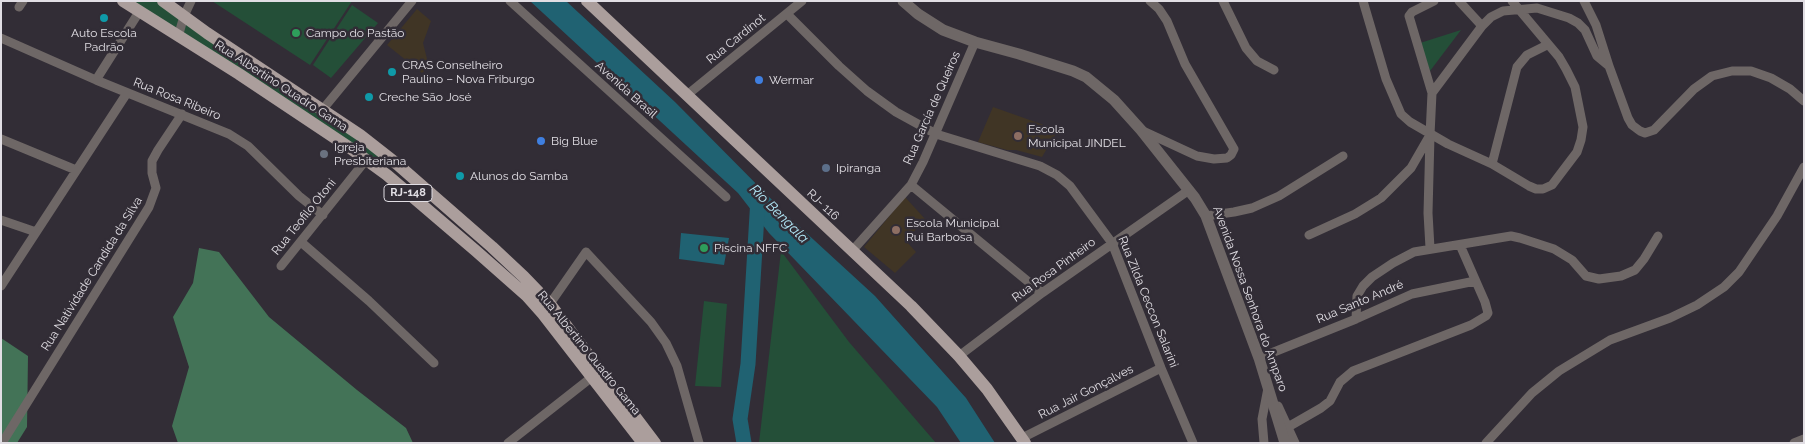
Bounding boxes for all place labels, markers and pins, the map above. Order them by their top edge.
marker: Auto Escola Padrão [98,12,110,24]
place label: Auto Escola Padrão [71,26,137,54]
place label: Campo do Pastão [306,26,404,40]
marker: Campo do Pastão [290,27,302,39]
place label: CRAS Conselheiro Paulino – Nova Friburgo [402,58,535,86]
marker: CRAS Conselheiro Paulino – Nova Friburgo [386,66,398,78]
place label: Wermar [769,73,814,87]
marker: Wermar [753,74,765,86]
place label: Creche São José [379,90,472,104]
marker: Creche São José [363,91,375,103]
place label: Escola Municipal JINDEL [1028,122,1126,150]
marker: Escola Municipal JINDEL [1012,130,1024,142]
place label: Big Blue [551,134,598,148]
marker: Big Blue [535,135,547,147]
place label: Igreja Presbiteriana [334,140,406,168]
marker: Igreja Presbiteriana [318,148,330,160]
place label: Ipiranga [836,161,881,175]
marker: Ipiranga [820,162,832,174]
place label: Alunos do Samba [470,169,568,183]
marker: Alunos do Samba [454,170,466,182]
place label: Escola Municipal Rui Barbosa [906,216,999,244]
marker: Escola Municipal Rui Barbosa [890,224,902,236]
place label: Piscina NFFC [714,241,787,255]
marker: Piscina NFFC [698,242,710,254]

